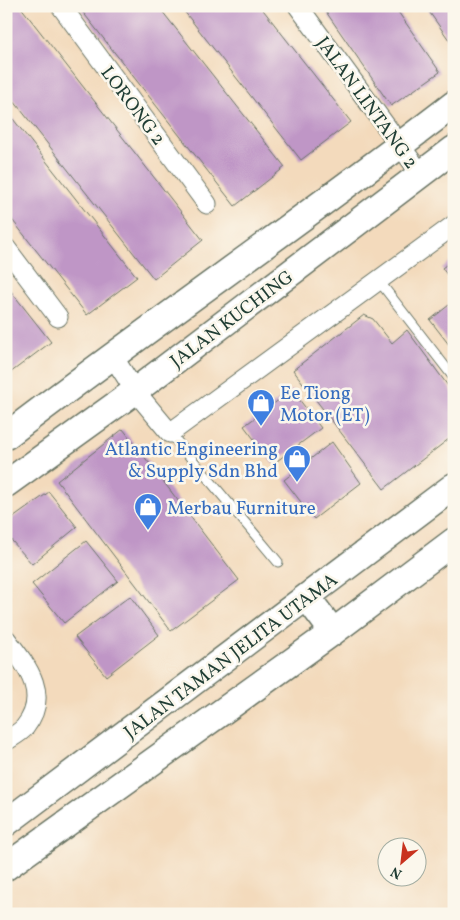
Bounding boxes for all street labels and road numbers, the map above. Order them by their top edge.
street label: JALAN LINTANG 2 [309,32,423,175]
street label: LORONG 2 [94,61,171,151]
street label: JALAN KUCHING [165,265,299,375]
street label: JALAN TAMAN JELITA UTAMA [119,567,344,746]

